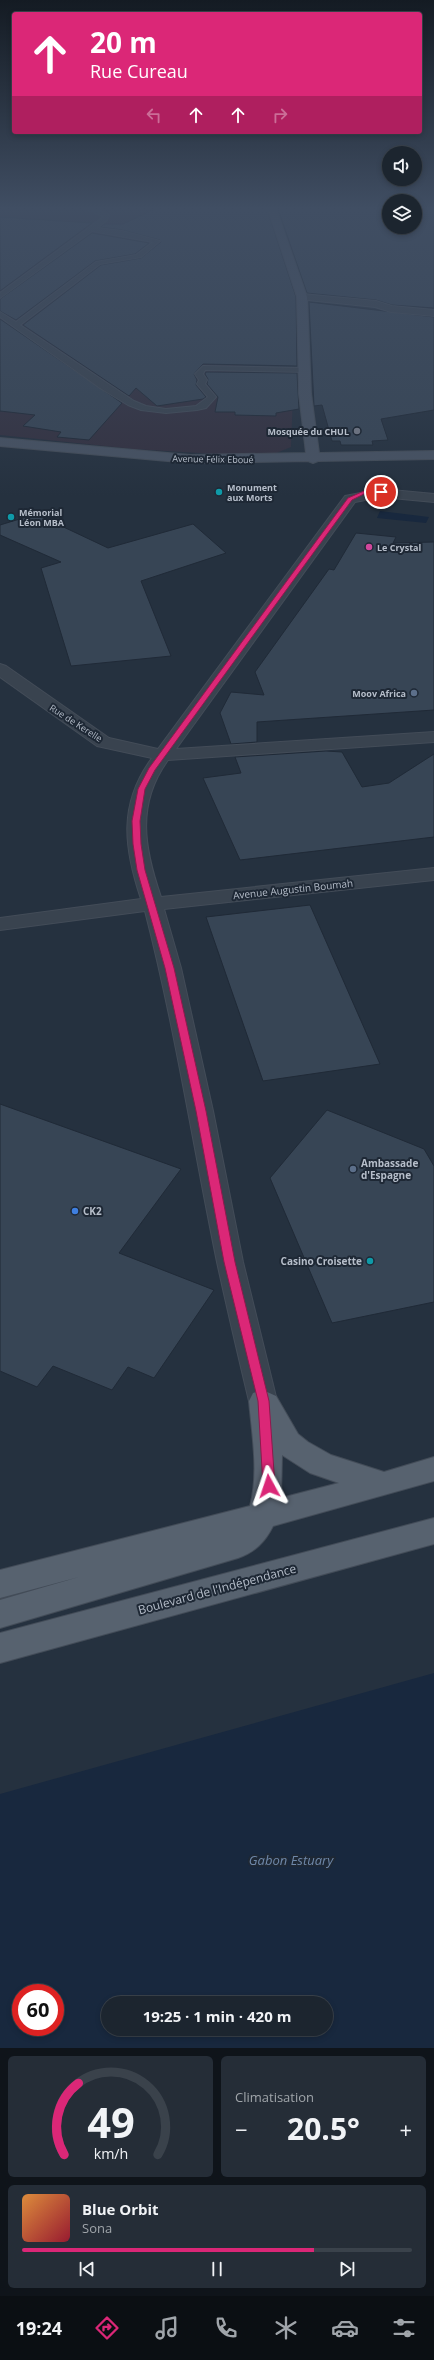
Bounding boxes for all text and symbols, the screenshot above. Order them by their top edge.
text: 20 m [90,23,157,61]
icon: ahead [24,28,76,80]
text: Rue Cureau [90,59,188,83]
icon: left [143,104,165,126]
icon: ahead [185,104,207,126]
icon: ahead [227,104,249,126]
icon: right [269,104,291,126]
map controls [382,146,422,234]
button: sound [382,146,422,186]
button: layers [382,194,422,234]
place label: Mosquée du CHUL [267,425,349,438]
marker: Mosquée du CHUL [352,426,362,436]
street label: Avenue Félix Eboué [172,452,254,466]
pin [364,475,398,509]
place label: Monument aux Morts [227,481,277,504]
icon: arrive [370,481,392,503]
marker: Monument aux Morts [214,487,224,497]
place label: Mémorial Léon MBA [19,506,65,529]
marker: Mémorial Léon MBA [6,512,16,522]
place label: Le Crystal [377,541,421,554]
marker: Le Crystal [364,542,374,552]
place label: Moov Africa [352,687,406,700]
marker: Moov Africa [409,688,419,698]
street label: Rue de Kerelle [47,701,105,745]
street label: Avenue Augustin Boumah [232,876,354,902]
place label: Ambassade d'Espagne [361,1156,418,1182]
marker: Ambassade d'Espagne [348,1164,358,1174]
place label: CK2 [83,1204,102,1218]
marker: CK2 [70,1206,80,1216]
place label: Casino Croisette [281,1254,362,1268]
marker: Casino Croisette [365,1256,375,1266]
position arrow [248,1465,290,1507]
street label: Boulevard de l'Indépendance [136,1560,298,1618]
water label: Gabon Estuary [249,1851,334,1869]
speed limit sign: 60 [12,1984,64,2036]
text: 19:25 · 1 min · 420 m [143,2006,291,2026]
text: Climatisation [235,2088,314,2106]
text: 49 [87,2093,134,2149]
text: 20.5° [287,2108,360,2149]
text: − [235,2114,248,2144]
text: + [399,2114,412,2144]
text: km/h [93,2143,128,2162]
text: Blue Orbit [82,2199,159,2219]
text: Sona [82,2219,112,2237]
icon: previous [76,2258,98,2280]
icon: pause [206,2258,228,2280]
icon: next [336,2258,358,2280]
icon: directions [93,2314,121,2342]
icon: music [153,2314,181,2342]
icon: phone [212,2314,240,2342]
icon: climate [272,2314,300,2342]
icon: car [331,2314,359,2342]
icon: filters [390,2314,418,2342]
text: 19:24 [16,2316,62,2340]

